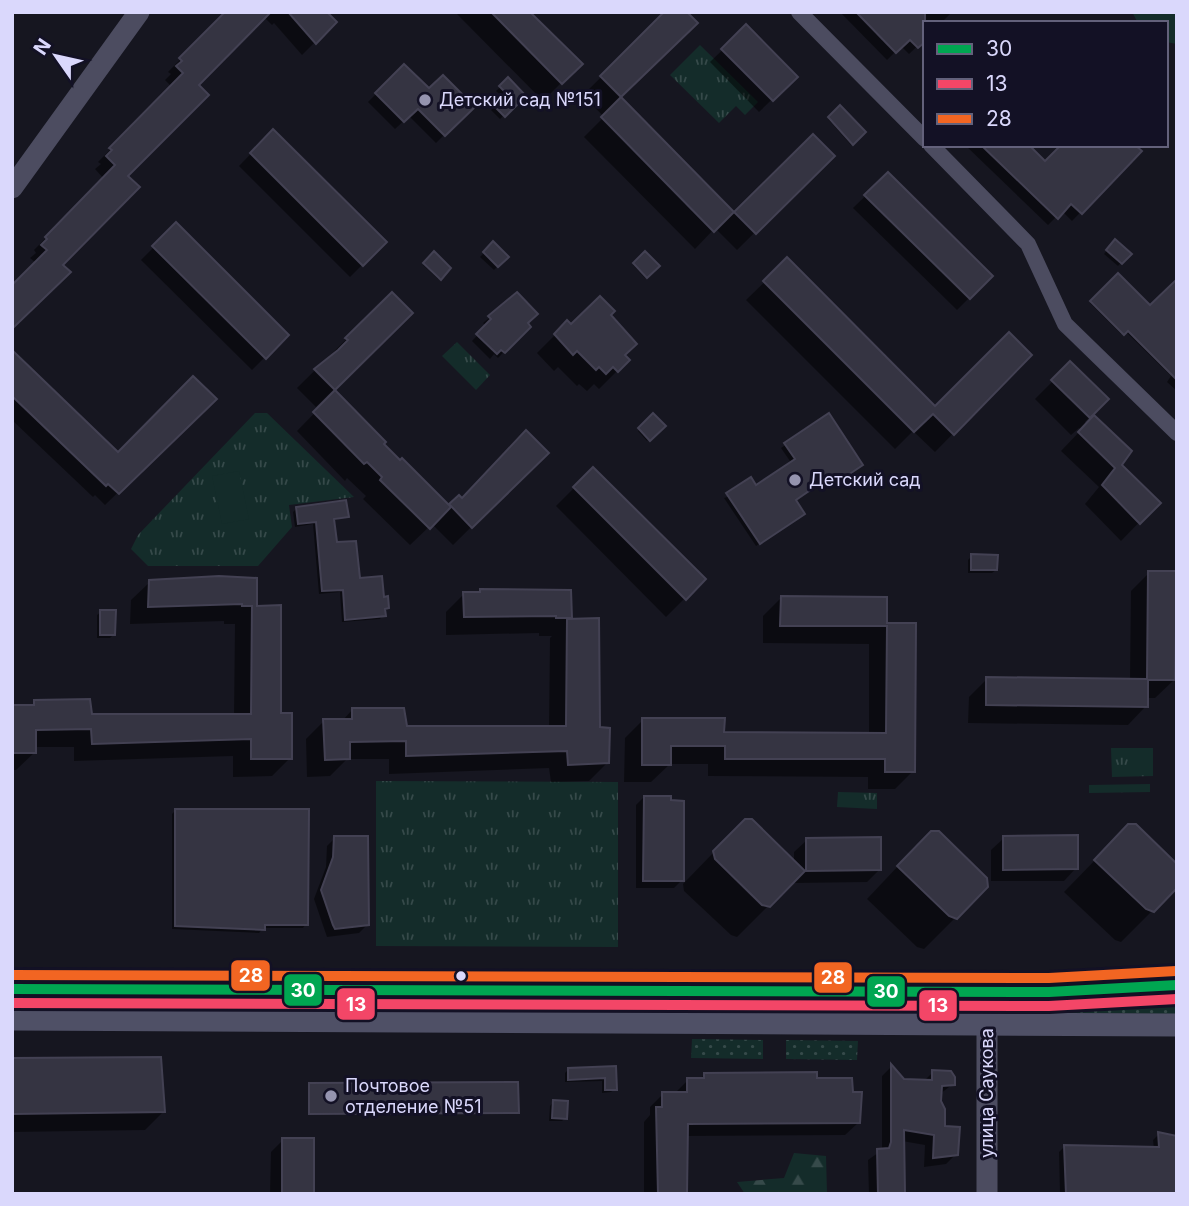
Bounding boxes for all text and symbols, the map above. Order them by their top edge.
north arrow [21,21,91,91]
legend [923,21,1168,147]
text: N [29,34,56,59]
text: 30 [986,36,1012,61]
text: 13 [986,71,1008,96]
place label: Детский сад №151 [439,89,601,110]
marker: Детский сад №151 [417,92,433,108]
text: 28 [986,106,1012,131]
place label: Детский сад [809,469,921,490]
marker: Детский сад [787,472,803,488]
line badge: 28 [230,959,271,992]
line badge: 28 [813,961,853,994]
text: 28 [239,964,263,987]
text: 28 [821,966,845,989]
unlabelled marker [454,969,468,983]
line badge: 30 [283,973,323,1007]
line badge: 30 [866,975,906,1008]
text: 30 [290,979,316,1002]
text: 30 [873,980,899,1003]
line badge: 13 [336,987,376,1021]
line badge: 13 [918,989,958,1022]
text: 13 [346,993,366,1016]
text: 13 [928,994,948,1017]
street label: улица Саукова [976,1028,997,1158]
place label: Почтовое отделение №51 [345,1075,482,1117]
marker: Почтовое отделение №51 [323,1088,339,1104]

